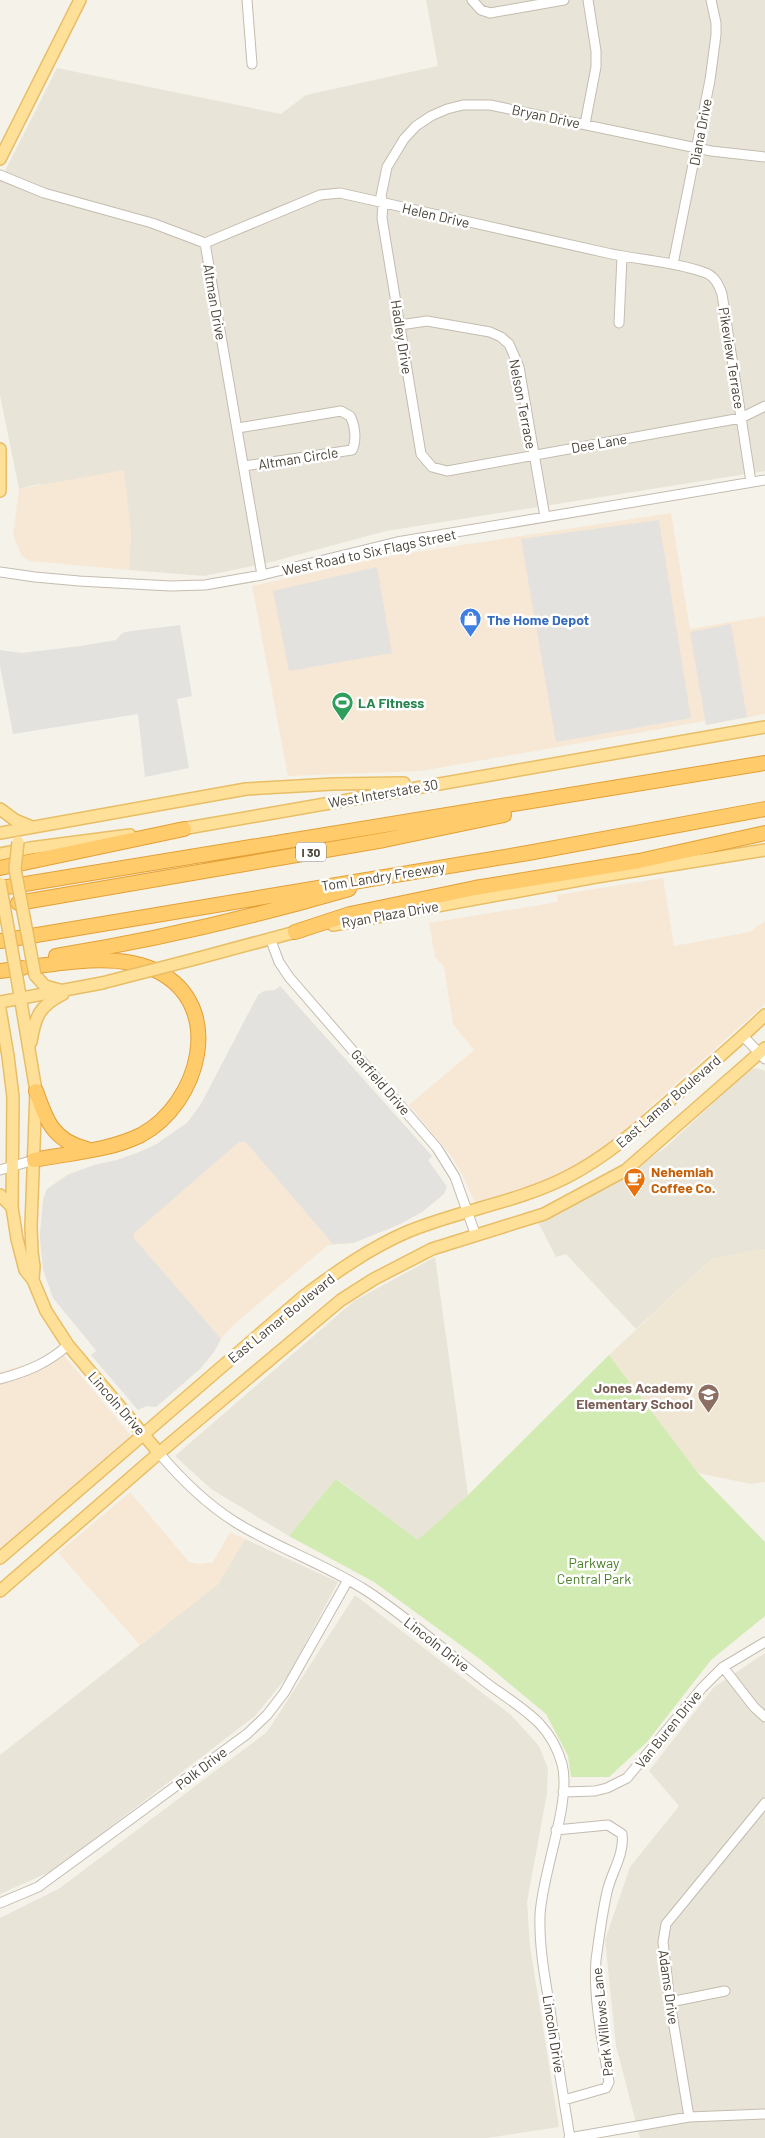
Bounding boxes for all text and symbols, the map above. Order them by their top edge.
street label: Diana Drive [685,97,715,167]
street label: Bryan Drive [510,100,582,132]
street label: Helen Drive [401,199,471,231]
street label: Altman Drive [200,263,230,341]
street label: Hadley Drive [388,299,416,375]
street label: Pikeview Terrace [716,306,748,410]
street label: Nelson Terrace [506,358,540,450]
street label: Dee Lane [570,430,628,456]
street label: Altman Circle [257,443,339,473]
street label: West Road to Six Flags Street [281,525,457,579]
shop icon: The Home Depot [459,607,483,638]
place label: The Home Depot [487,611,589,628]
sports icon: LA Fitness [330,690,354,721]
place label: LA Fitness [358,694,424,711]
street label: West Interstate 30 [327,775,439,811]
road number: I 30 [296,842,326,862]
street label: Tom Landry Freeway [320,858,447,894]
street label: Ryan Plaza Drive [340,897,440,931]
street label: Garfield Drive [348,1046,414,1118]
street label: East Lamar Boulevard [612,1051,724,1151]
place label: Nehemiah Coffee Co. [651,1163,715,1196]
cafe icon: Nehemiah Coffee Co. [623,1167,647,1198]
street label: East Lamar Boulevard [224,1270,338,1366]
street label: Lincoln Drive [85,1368,149,1438]
place label: Jones Academy Elementary School [576,1379,693,1412]
school or university icon: Jones Academy Elementary School [697,1383,721,1414]
park label: Parkway Central Park [557,1554,631,1587]
street label: Lincoln Drive [401,1613,473,1675]
street label: Van Buren Drive [631,1687,705,1771]
street label: Polk Drive [172,1743,230,1793]
street label: Adams Drive [655,1948,683,2026]
street label: Park Willows Lane [588,1967,616,2077]
street label: Lincoln Drive [539,1994,569,2074]

